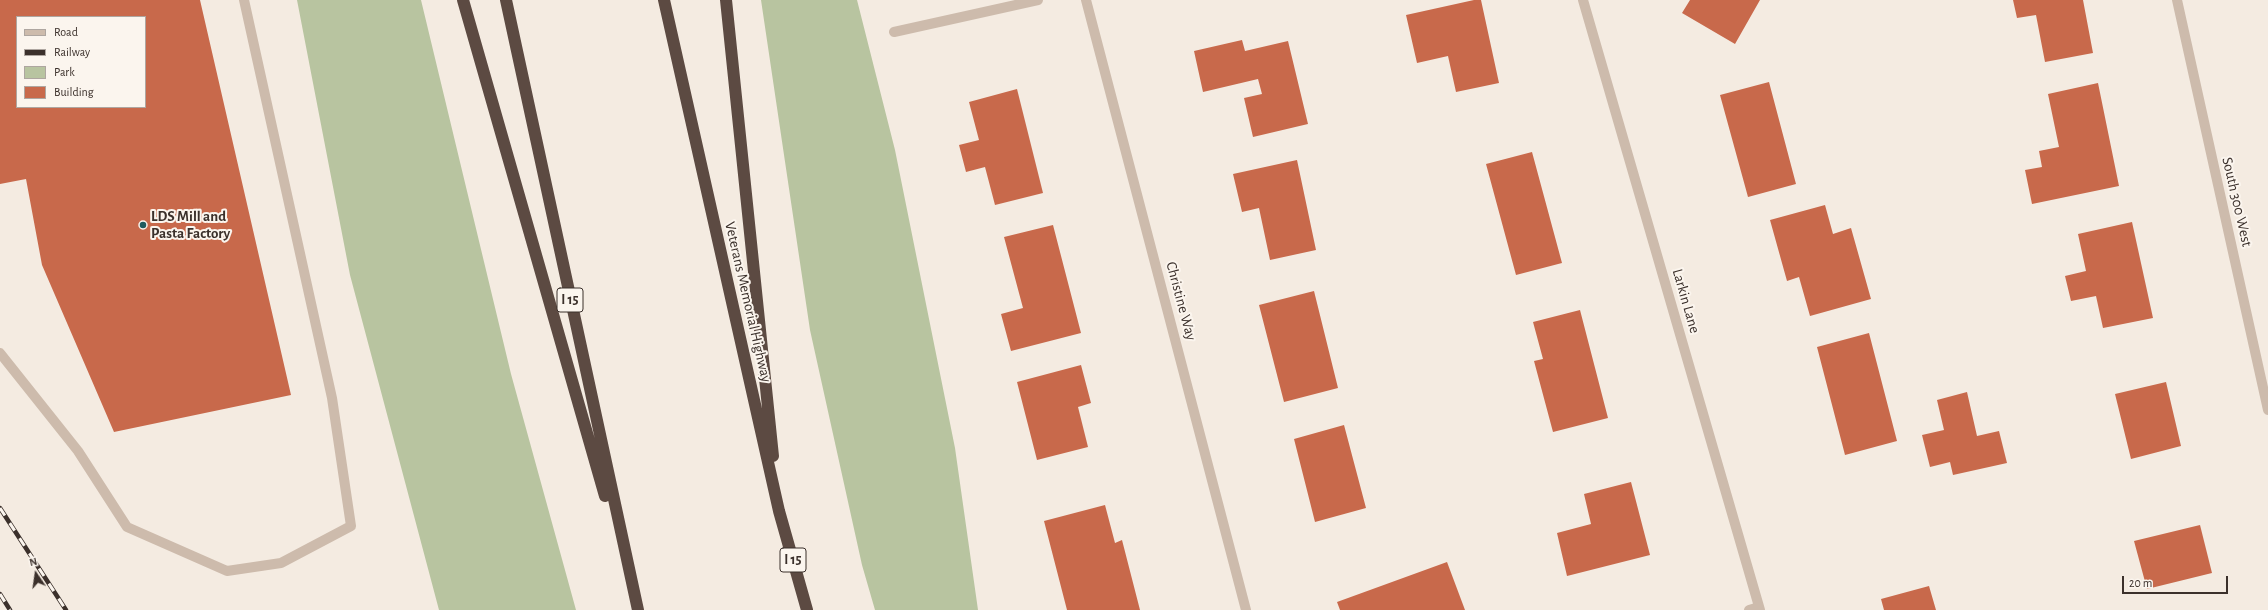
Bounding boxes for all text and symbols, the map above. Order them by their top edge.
legend [16,16,146,108]
text: Road [54,26,78,38]
text: Railway [54,46,90,58]
text: Park [54,66,75,78]
text: Building [54,86,94,98]
street label: South 300 West [2218,155,2256,249]
place label: LDS Mill and Pasta Factory [151,207,230,242]
marker: LDS Mill and Pasta Factory [138,220,148,230]
street label: Veterans Memorial Highway [721,220,775,384]
street label: Christine Way [1162,260,1200,342]
street label: Larkin Lane [1668,267,1704,335]
road number: I 15 [557,288,583,312]
road number: I 15 [780,548,806,572]
north arrow [16,554,56,594]
text: N [28,556,38,568]
scale bar [2124,568,2230,594]
text: 20 m [2129,577,2152,589]

